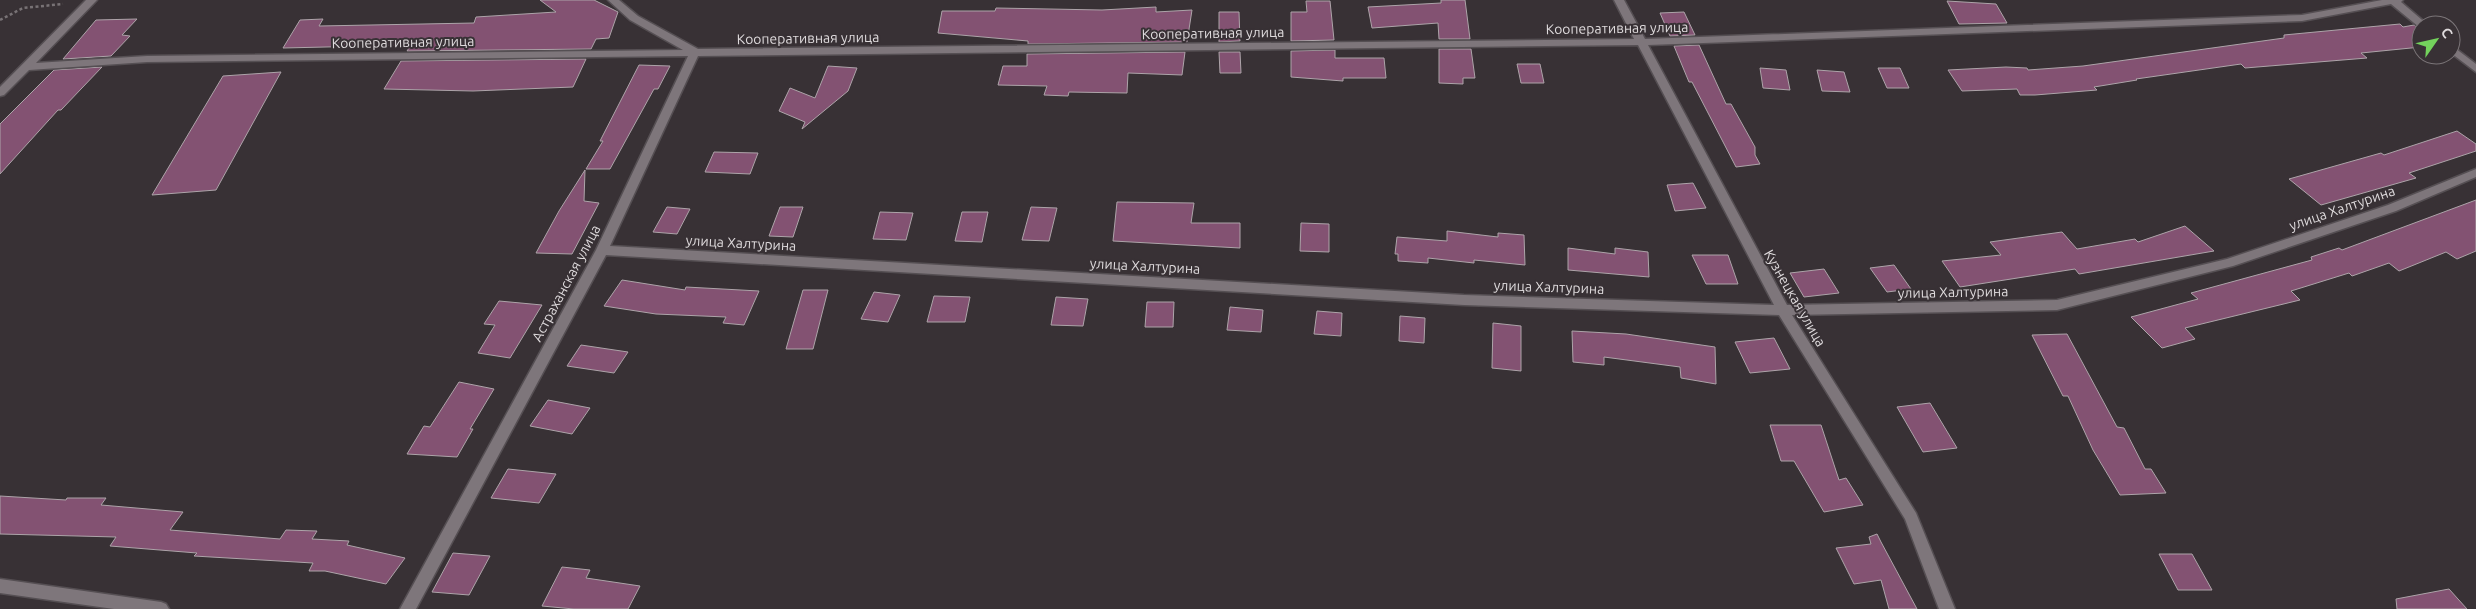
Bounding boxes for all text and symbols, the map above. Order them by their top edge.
north arrow [2411,15,2461,65]
street label: Кооперативная улица [1546,19,1688,37]
street label: Кооперативная улица [1142,24,1284,42]
text: С [2438,25,2456,41]
street label: Кооперативная улица [737,29,879,47]
street label: Кооперативная улица [332,33,474,51]
street label: улица Халтурина [2287,182,2397,234]
street label: Астраханская улица [528,222,604,344]
street label: улица Халтурина [685,232,797,254]
street label: Кузнецкая улица [1761,247,1829,349]
street label: улица Халтурина [1089,255,1201,277]
street label: улица Халтурина [1493,277,1605,297]
street label: улица Халтурина [1898,283,2008,301]

